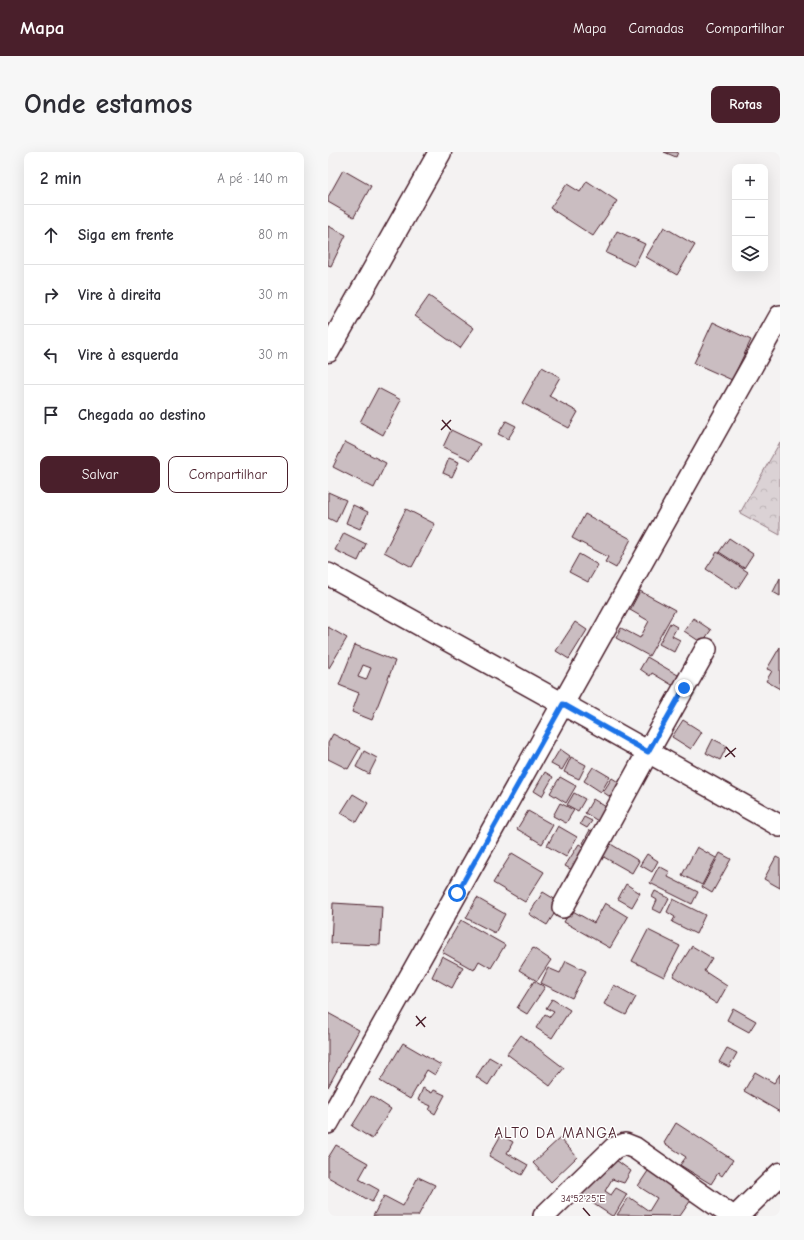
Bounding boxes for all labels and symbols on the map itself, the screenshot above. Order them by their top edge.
route end [675,679,693,697]
route start [448,884,466,902]
district label: ALTO DA MANGA [494,1124,618,1142]
text: 34°52'25"E [561,1193,605,1205]

